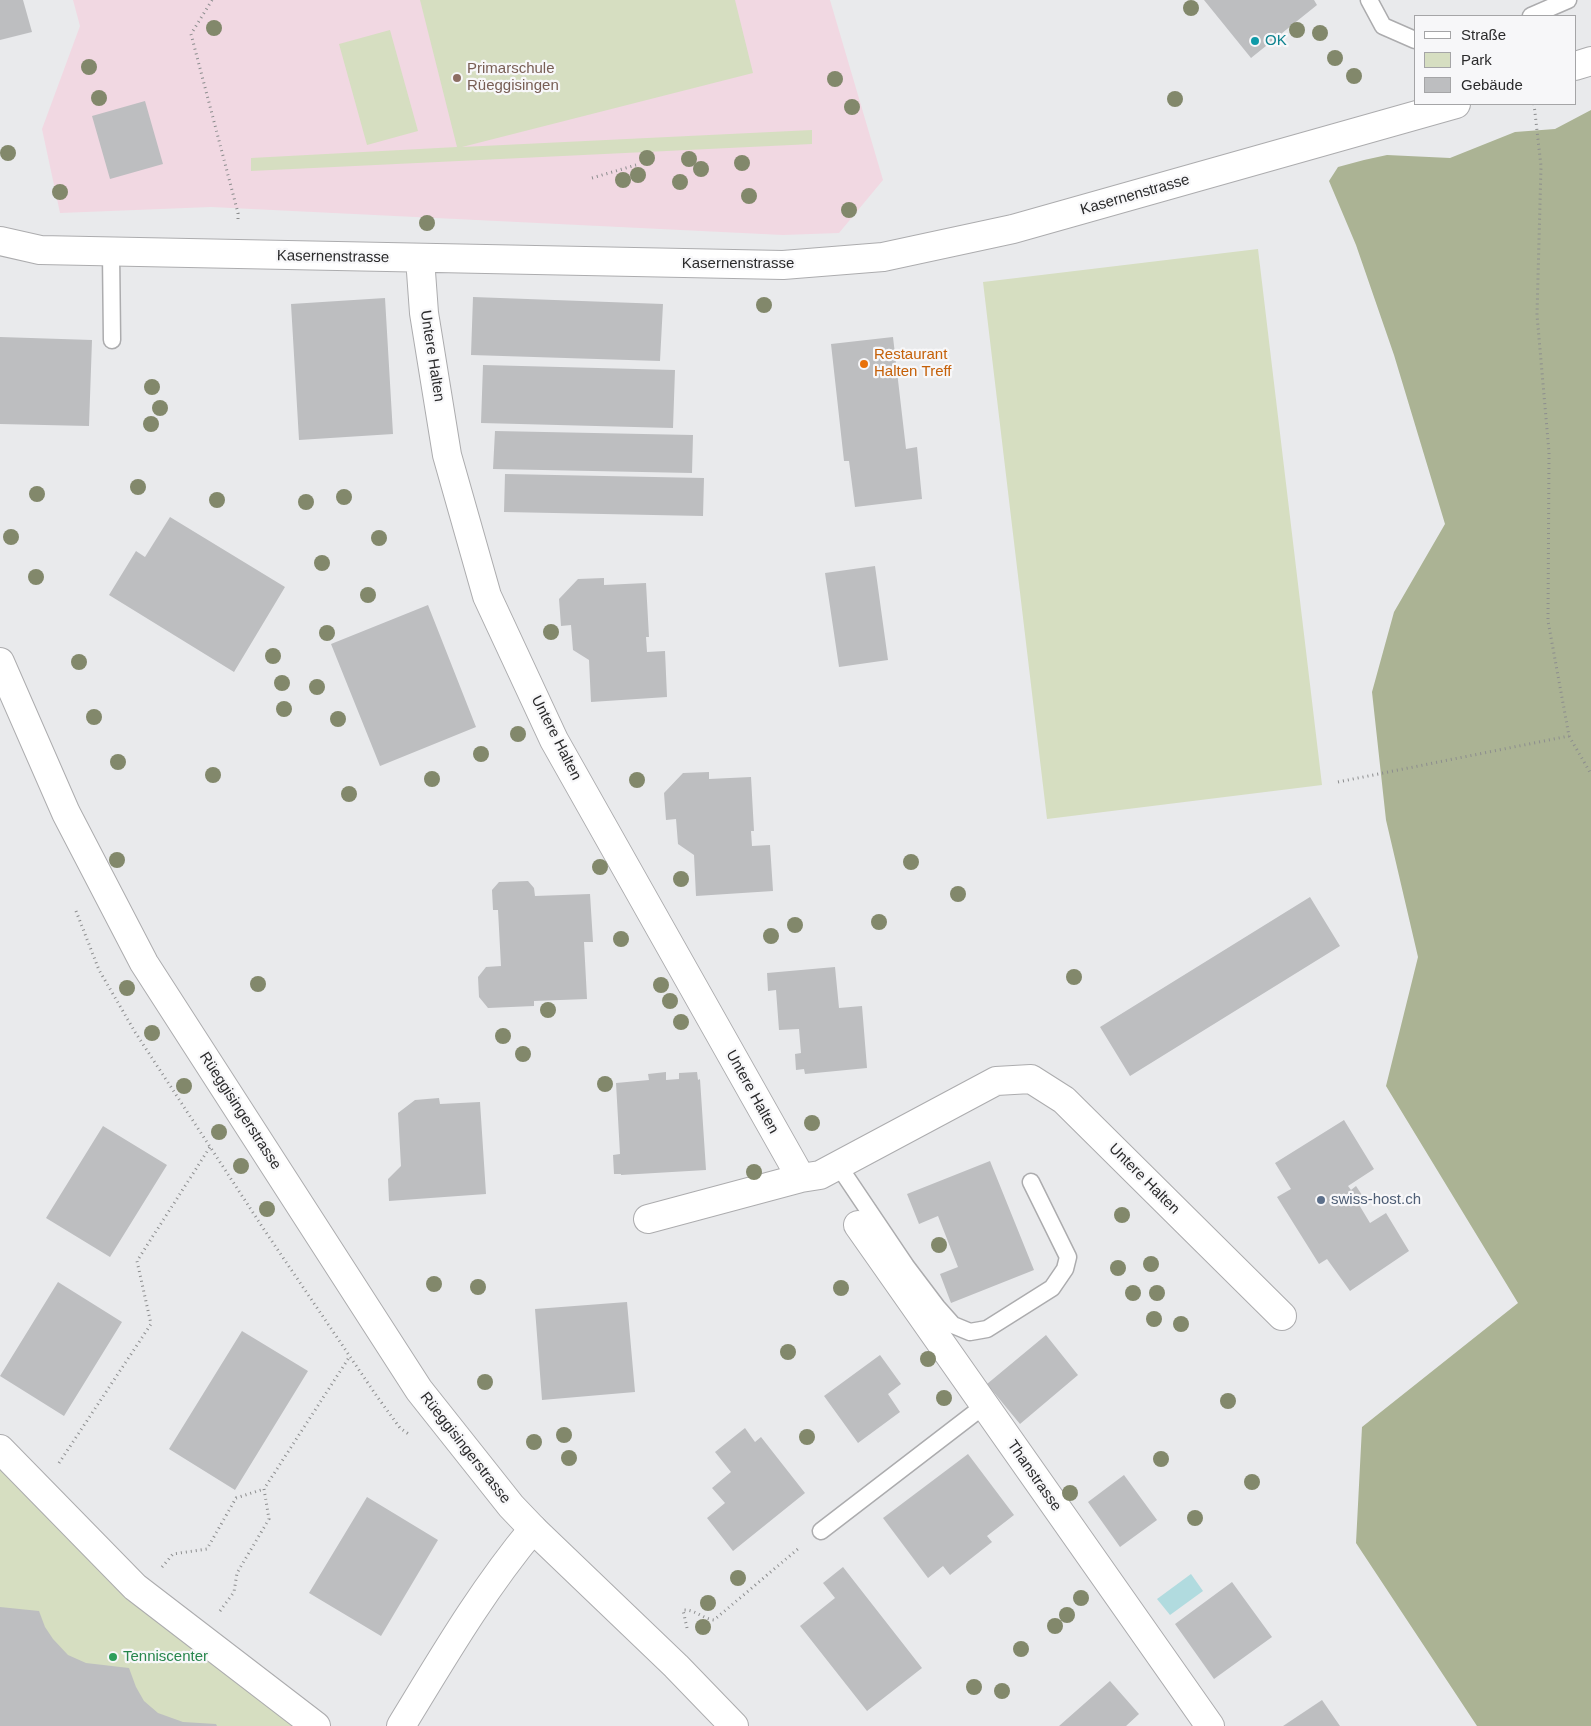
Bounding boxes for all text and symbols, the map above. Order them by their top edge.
legend [1414,15,1576,105]
text: Straße [1461,26,1506,43]
place label: OK [1265,32,1287,50]
marker: OK [1249,35,1261,47]
text: Park [1461,51,1492,68]
place label: Primarschule Rüeggisingen [467,60,559,95]
marker: Primarschule Rüeggisingen [451,72,463,84]
text: Gebäude [1461,76,1523,93]
street label: Kasernenstrasse [1078,171,1192,219]
street label: Kasernenstrasse [277,247,389,267]
street label: Kasernenstrasse [682,255,794,273]
street label: Untere Halten [416,309,448,403]
place label: Restaurant Halten Treff [874,346,952,381]
marker: Restaurant Halten Treff [858,358,870,370]
street label: Untere Halten [527,693,585,783]
street label: Untere Halten [722,1047,782,1137]
street label: Rüeggisingerstrasse [195,1049,285,1173]
street label: Untere Halten [1105,1140,1183,1218]
place label: swiss-host.ch [1331,1191,1421,1209]
marker: swiss-host.ch [1315,1194,1327,1206]
street label: Rüeggisingerstrasse [416,1389,514,1507]
street label: Thanstrasse [1003,1437,1065,1515]
place label: Tenniscenter [123,1648,208,1666]
marker: Tenniscenter [107,1651,119,1663]

